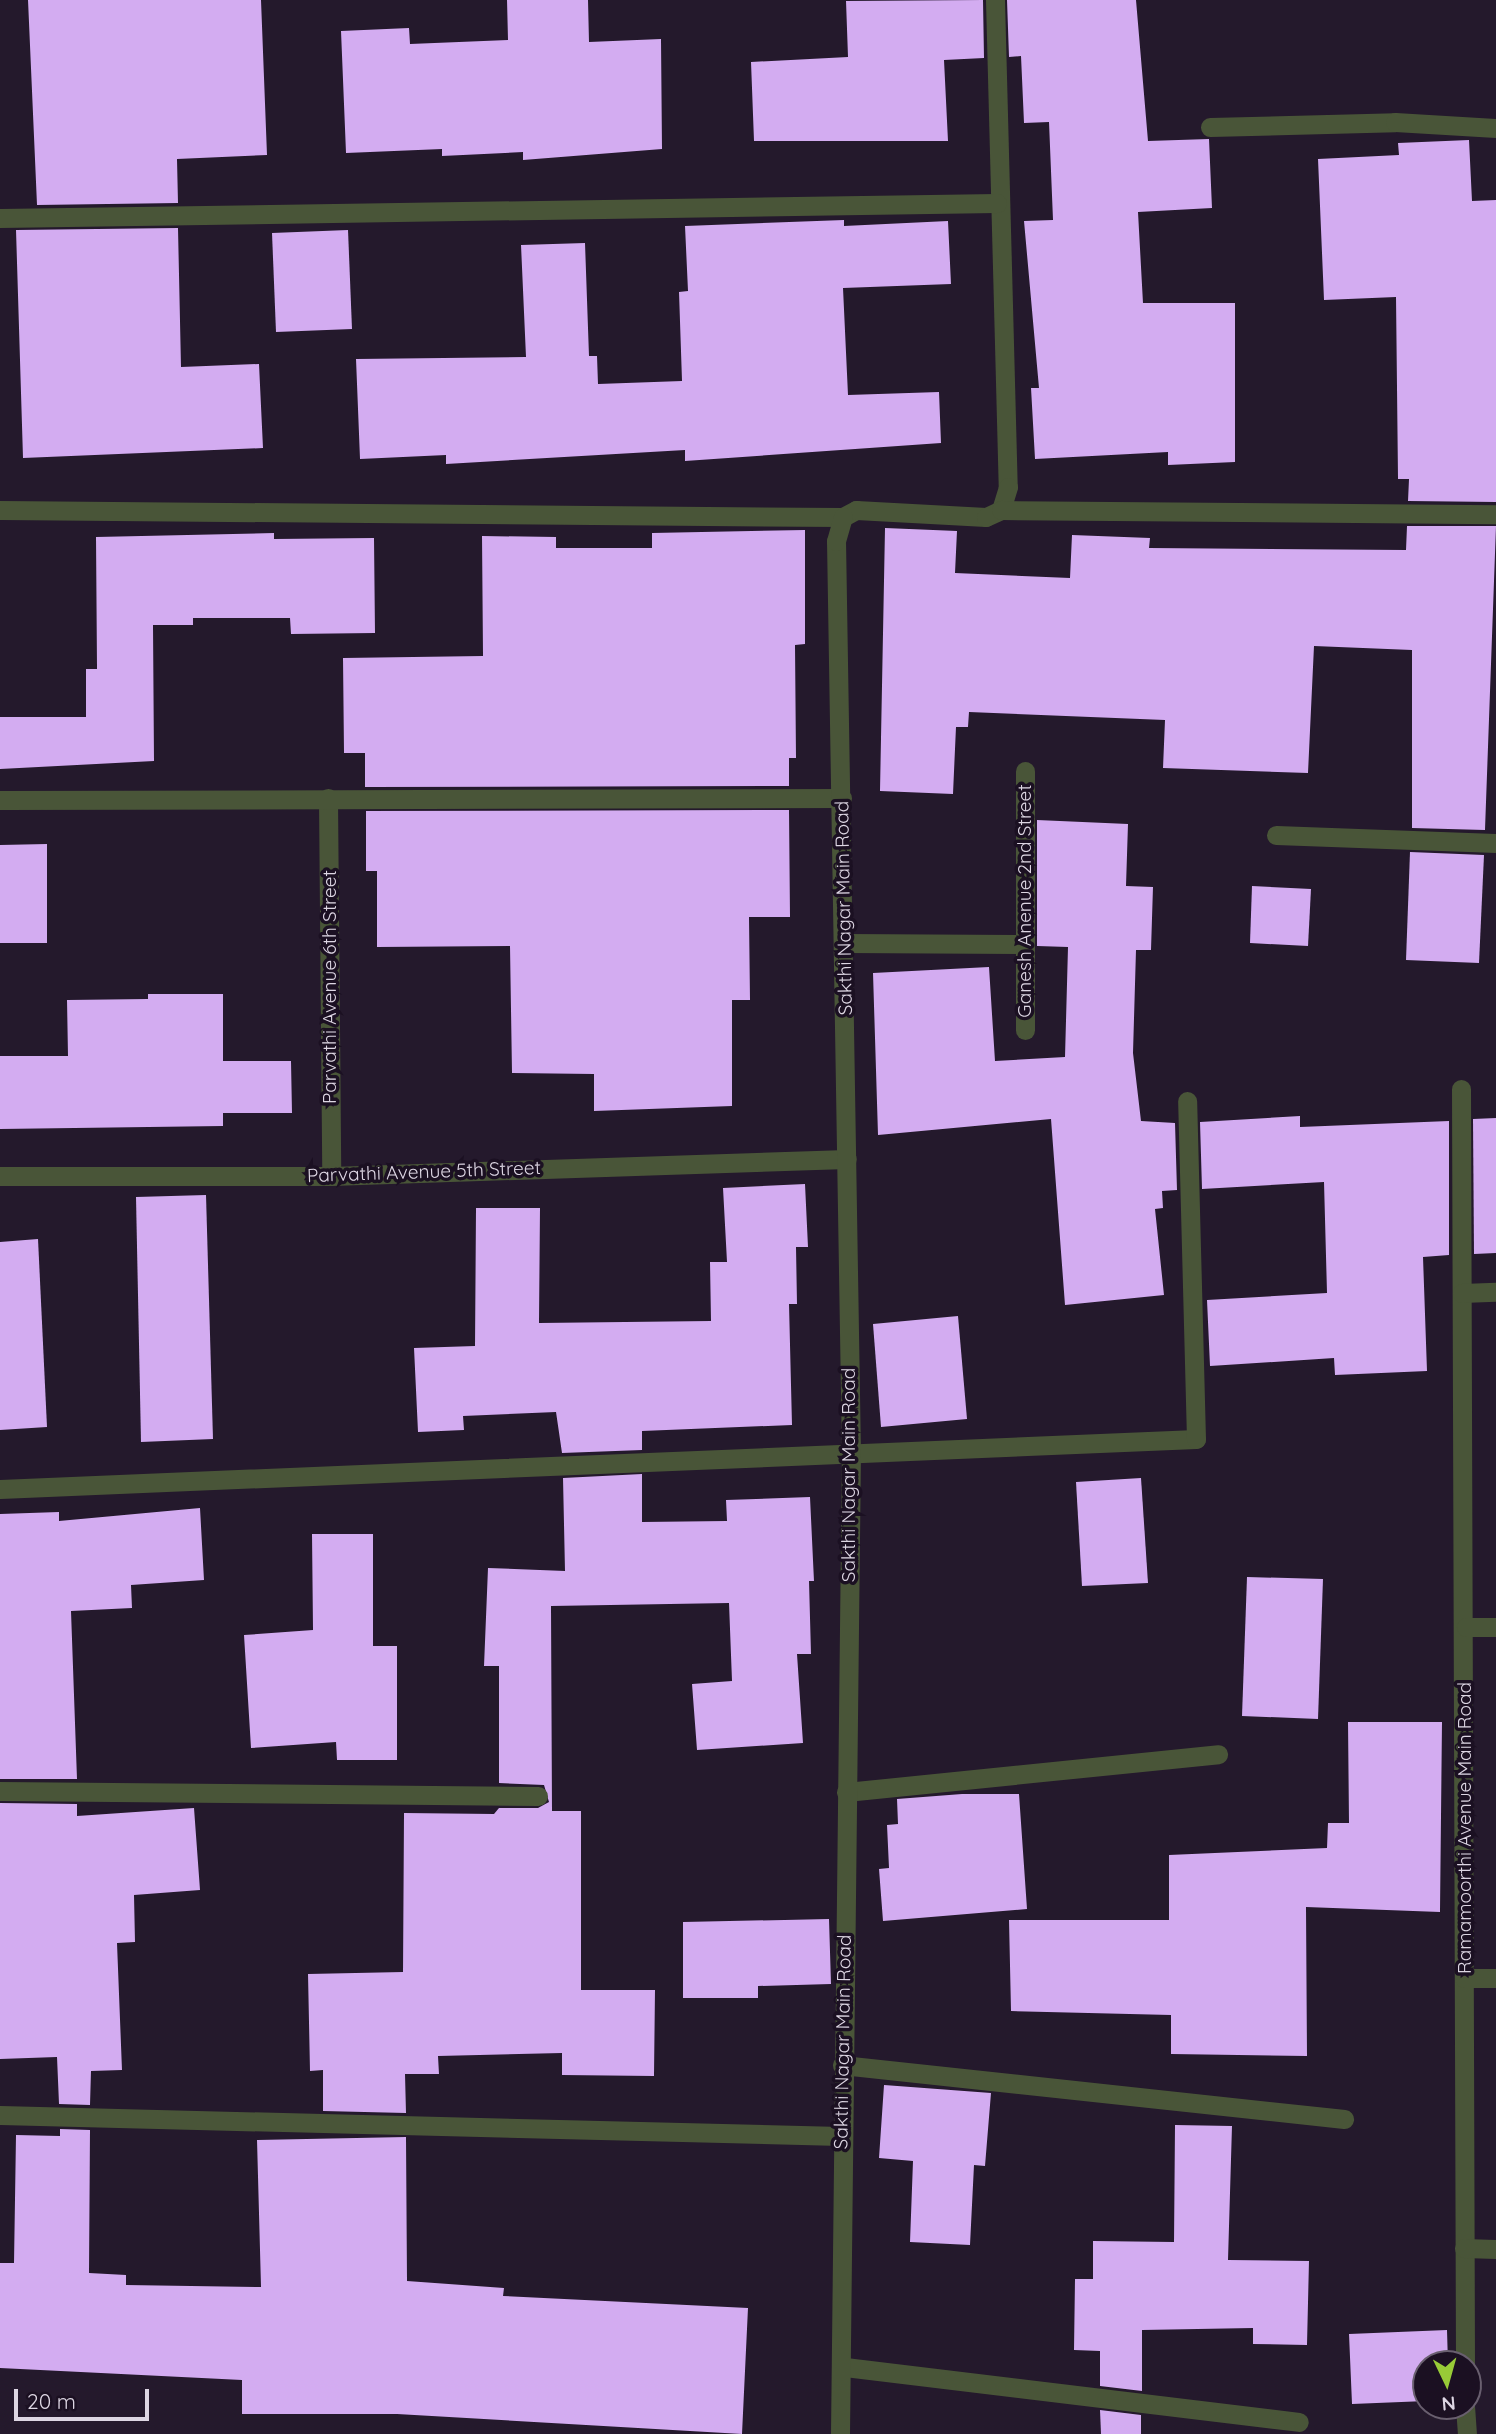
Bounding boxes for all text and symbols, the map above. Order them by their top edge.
street label: Ganesh Anenue 2nd Street [1014,784,1036,1018]
street label: Sakthi Nagar Main Road [831,801,857,1015]
street label: Parvathi Avenue 6th Street [319,870,341,1104]
street label: Parvathi Avenue 5th Street [307,1157,541,1187]
street label: Sakthi Nagar Main Road [838,1368,860,1582]
street label: Ramamoorthi Avenue Main Road [1454,1682,1476,1974]
street label: Sakthi Nagar Main Road [830,1935,856,2149]
north arrow [1412,2350,1482,2420]
scale bar [18,2374,152,2418]
text: 20 m [27,2388,76,2414]
text: N [1441,2391,1457,2416]

